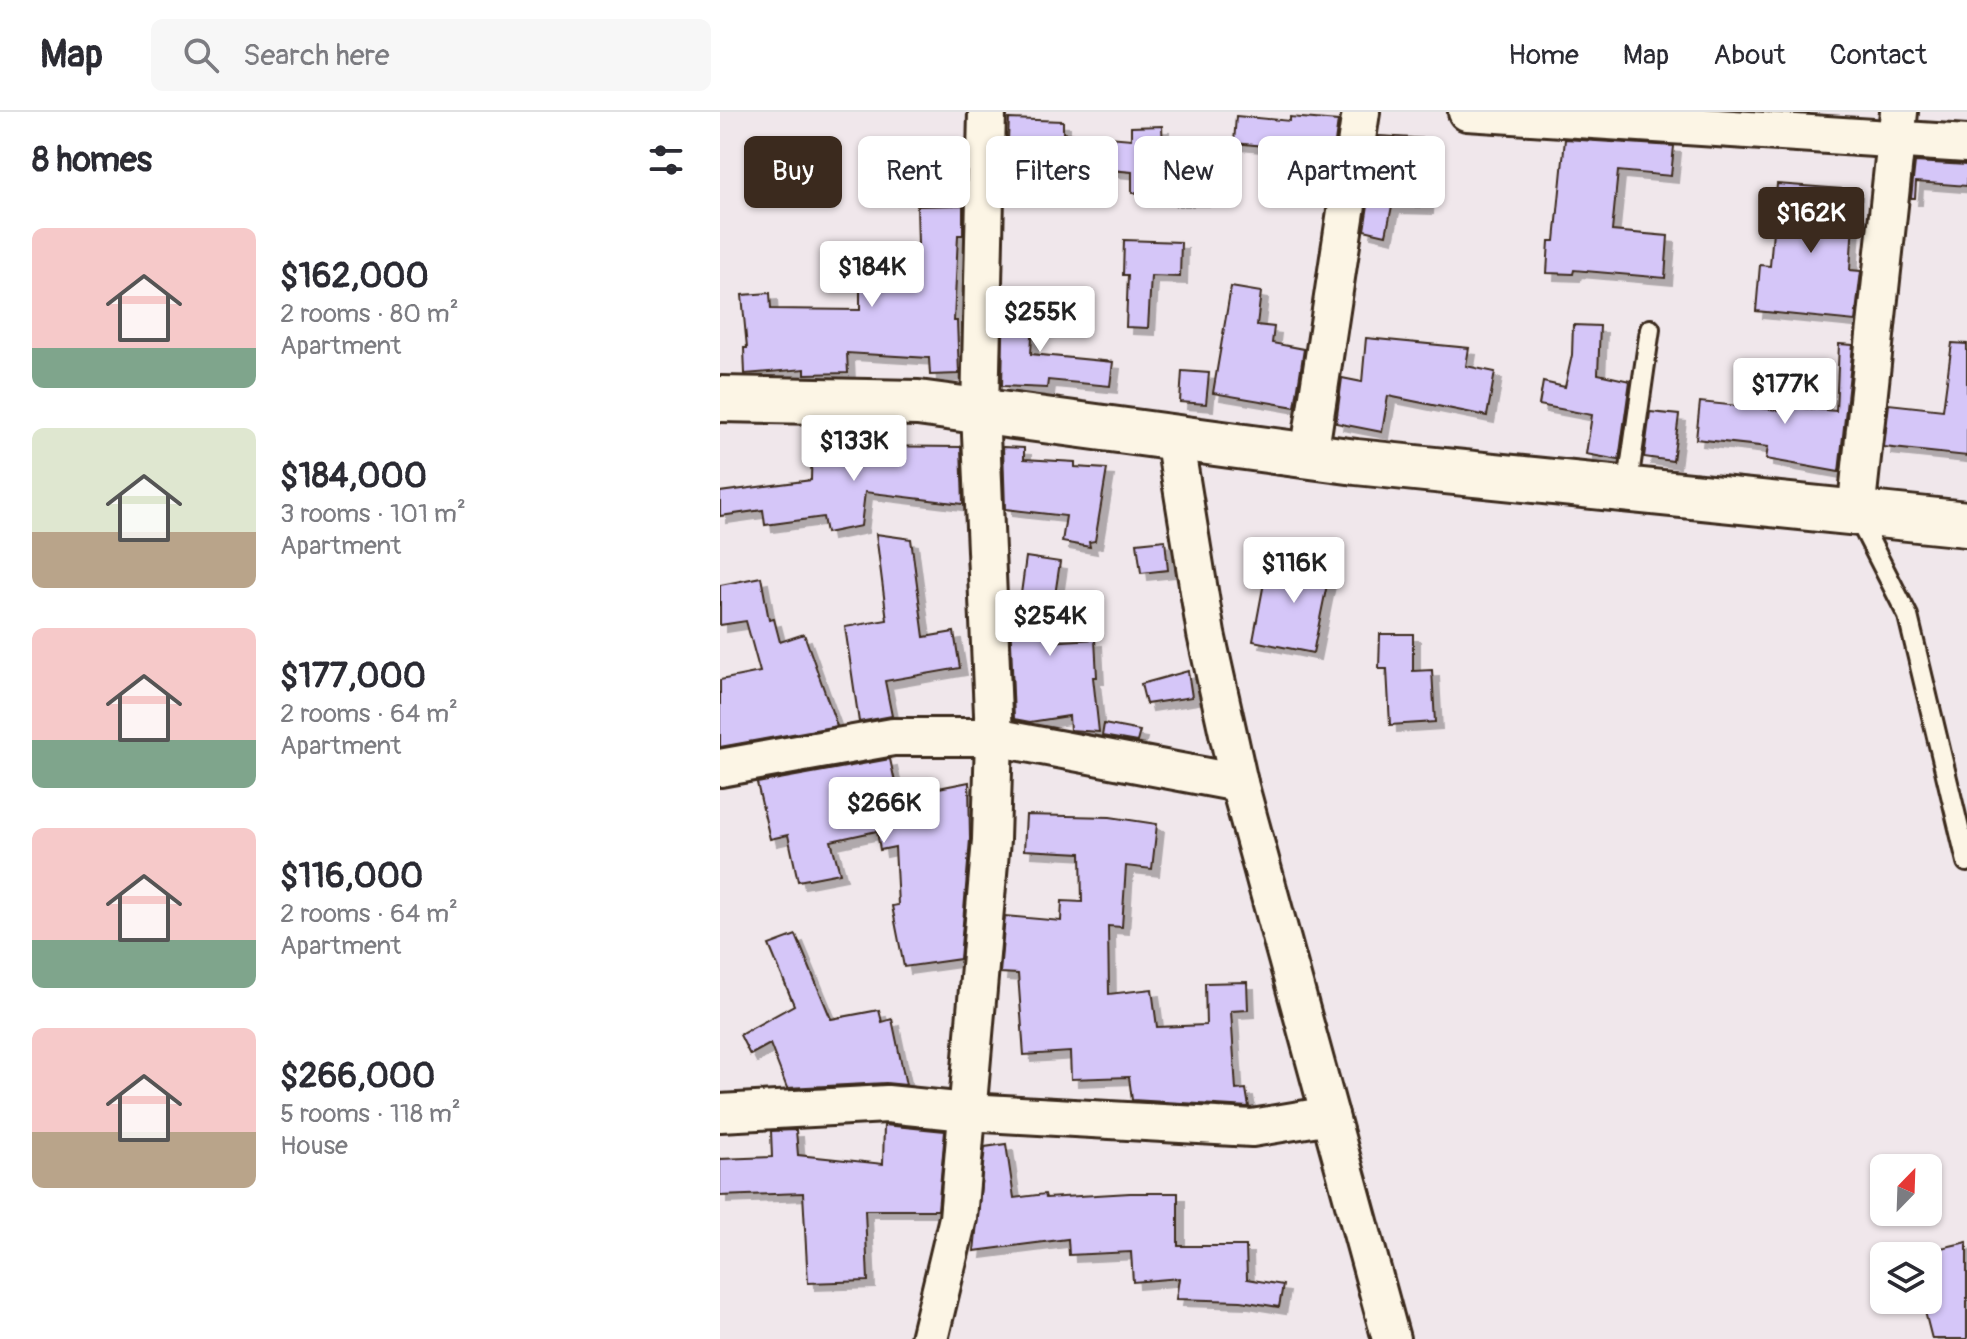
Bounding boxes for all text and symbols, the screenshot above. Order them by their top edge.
search box [151,19,711,91]
text: Map [40,31,103,79]
icon: search [179,33,223,77]
text: Search here [243,37,390,74]
text: Home [1508,38,1579,73]
text: Map [1623,38,1669,73]
text: About [1713,38,1786,73]
text: Contact [1830,38,1927,73]
chip: Buy [744,136,842,208]
chip: Rent [858,136,970,208]
chip: Filters [986,136,1118,208]
chip: New [1134,136,1242,208]
chip: Apartment [1258,136,1445,208]
icon: filters [644,138,688,182]
text: 8 homes [32,139,152,182]
pin: $162K [1755,187,1867,255]
text: $162K [1776,197,1846,229]
pin: $184K [816,241,928,309]
text: $184K [838,251,906,283]
text: $162,000 [280,255,429,298]
icon: home [96,260,192,356]
pin: $255K [984,286,1096,354]
text: $255K [1004,296,1076,328]
text: 2 rooms · 80 m² [280,298,459,330]
text: Apartment [280,330,401,362]
pin: $177K [1729,358,1841,426]
text: $177K [1751,368,1819,400]
pin: $133K [798,415,910,483]
text: $133K [820,425,888,457]
text: $184,000 [280,455,427,498]
icon: home [96,460,192,556]
text: 3 rooms · 101 m² [280,498,466,530]
text: Apartment [280,530,401,562]
pin: $116K [1238,537,1350,605]
text: $116K [1261,547,1327,579]
pin: $254K [994,590,1106,658]
text: $254K [1013,600,1087,632]
text: $177,000 [280,655,426,698]
icon: home [96,660,192,756]
text: 2 rooms · 64 m² [280,698,458,730]
text: Apartment [280,730,401,762]
pin: $266K [828,777,940,845]
text: $266K [847,787,921,819]
text: $116,000 [280,855,423,898]
icon: home [96,860,192,956]
text: 2 rooms · 64 m² [280,898,458,930]
text: Apartment [280,930,401,962]
text: $266,000 [280,1055,435,1098]
icon: home [96,1060,192,1156]
text: 5 rooms · 118 m² [280,1098,461,1130]
text: House [280,1130,348,1162]
north arrow [1870,1154,1942,1226]
map controls [1870,1154,1942,1314]
button: layers [1870,1242,1942,1314]

